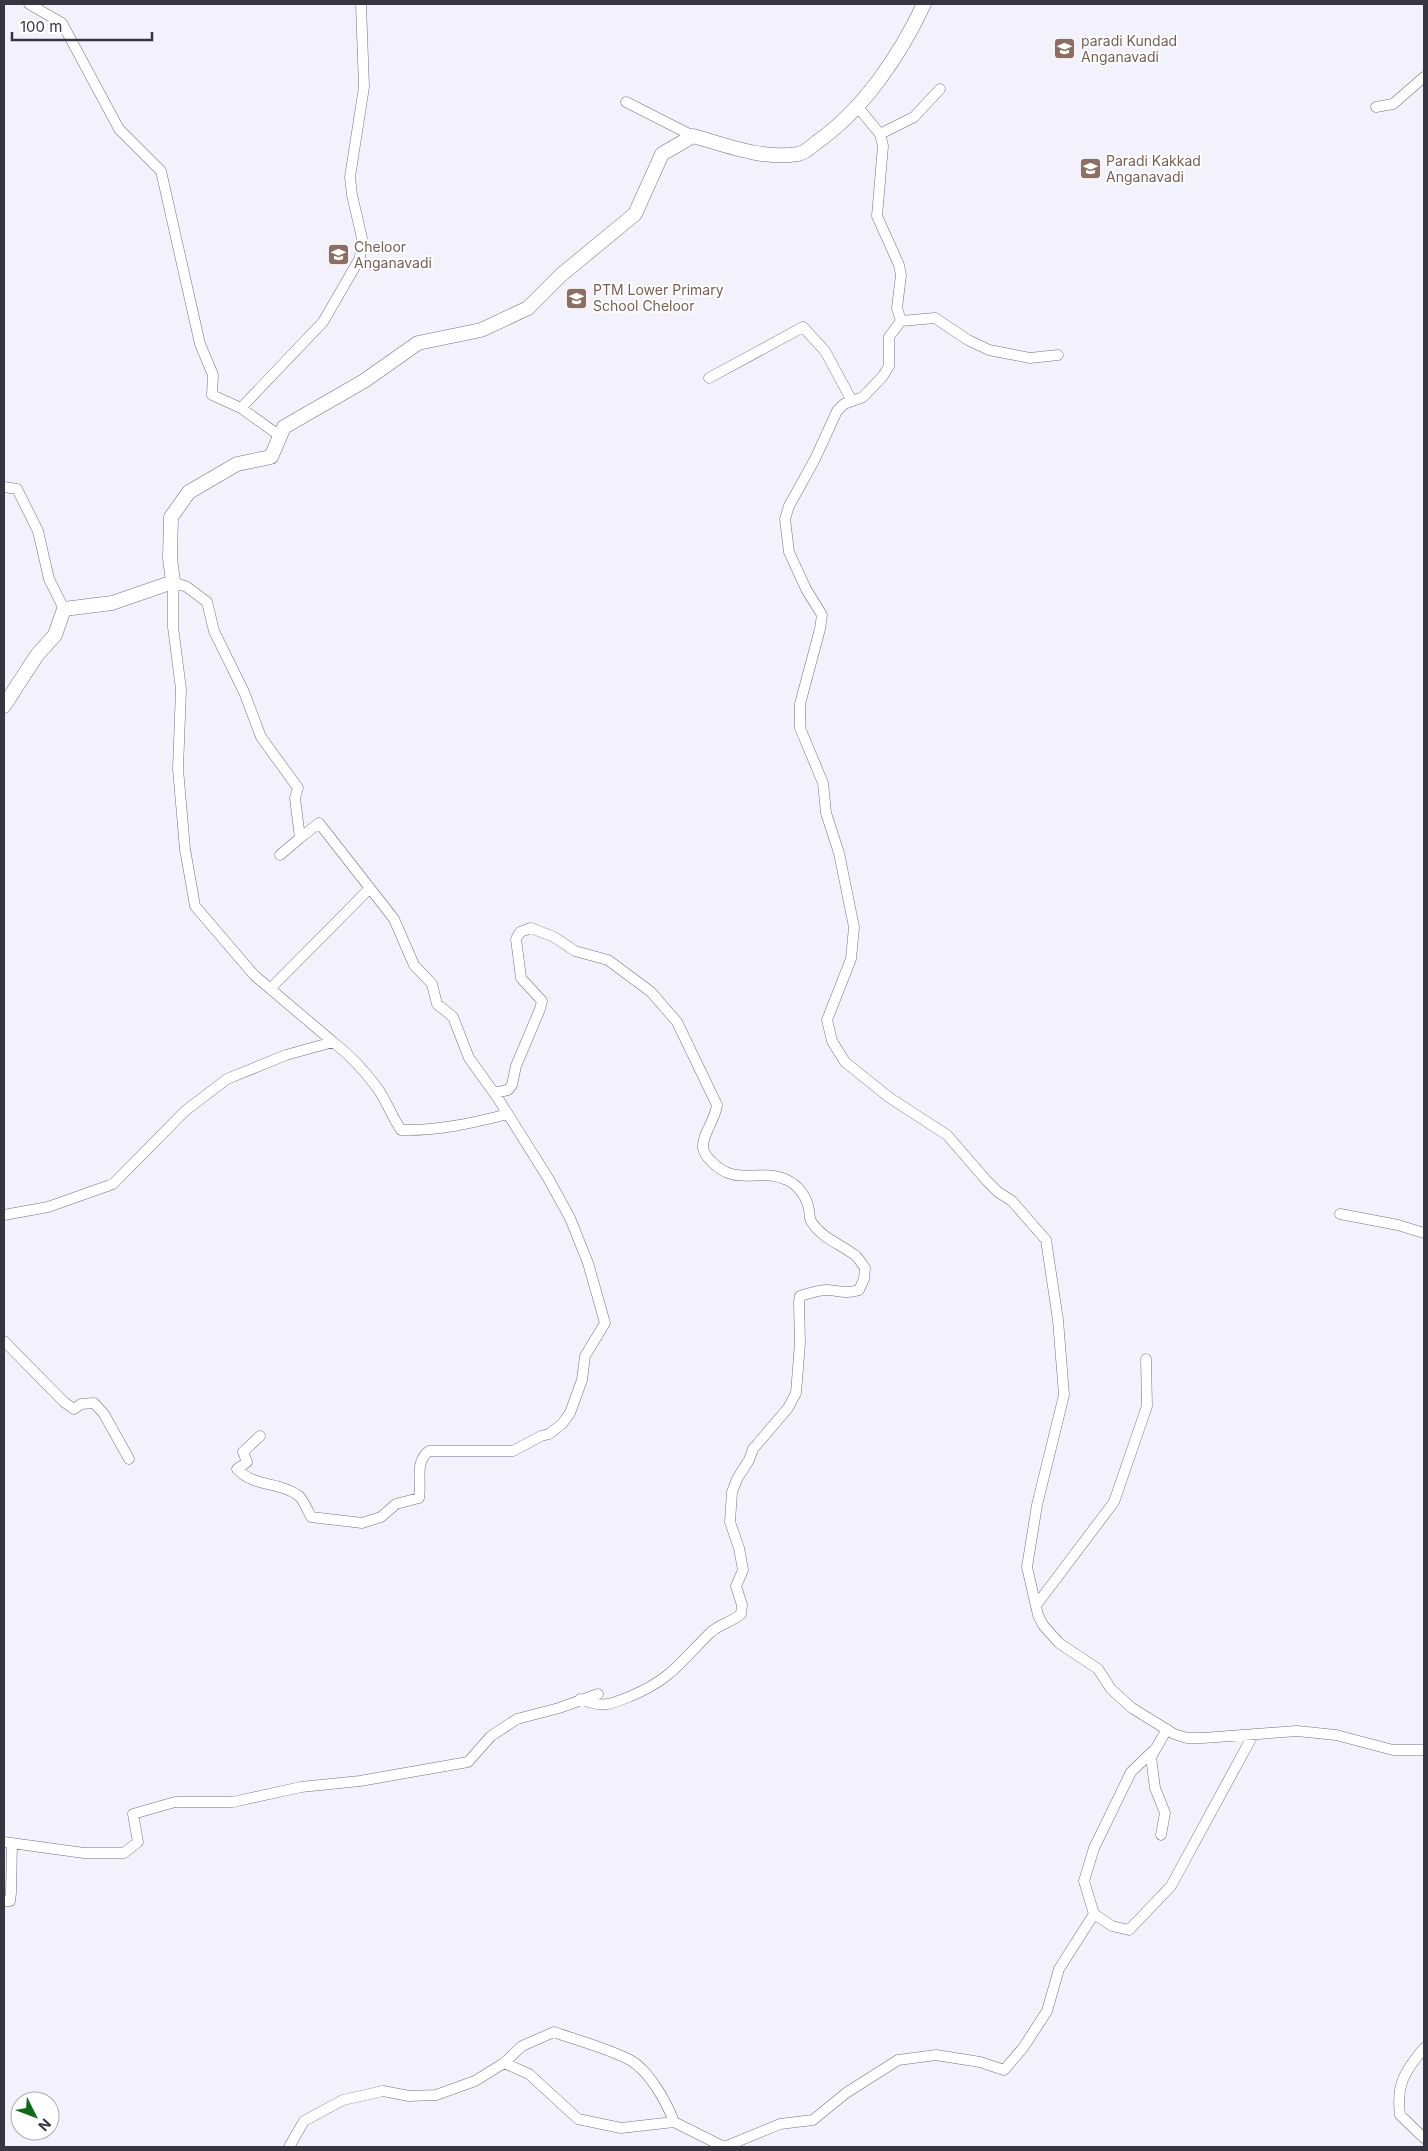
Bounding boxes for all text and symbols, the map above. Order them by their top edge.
scale bar [12,10,152,42]
text: 100 m [20,17,62,36]
place label: paradi Kundad Anganavadi [1081,32,1177,65]
school or university icon: paradi Kundad Anganavadi [1053,37,1077,61]
place label: Paradi Kakkad Anganavadi [1106,152,1201,185]
school or university icon: Paradi Kakkad Anganavadi [1078,157,1102,181]
place label: Cheloor Anganavadi [354,238,432,271]
school or university icon: Cheloor Anganavadi [326,243,350,267]
place label: PTM Lower Primary School Cheloor [593,281,724,314]
school or university icon: PTM Lower Primary School Cheloor [565,286,589,310]
north arrow [10,2091,60,2141]
text: N [35,2115,55,2135]

